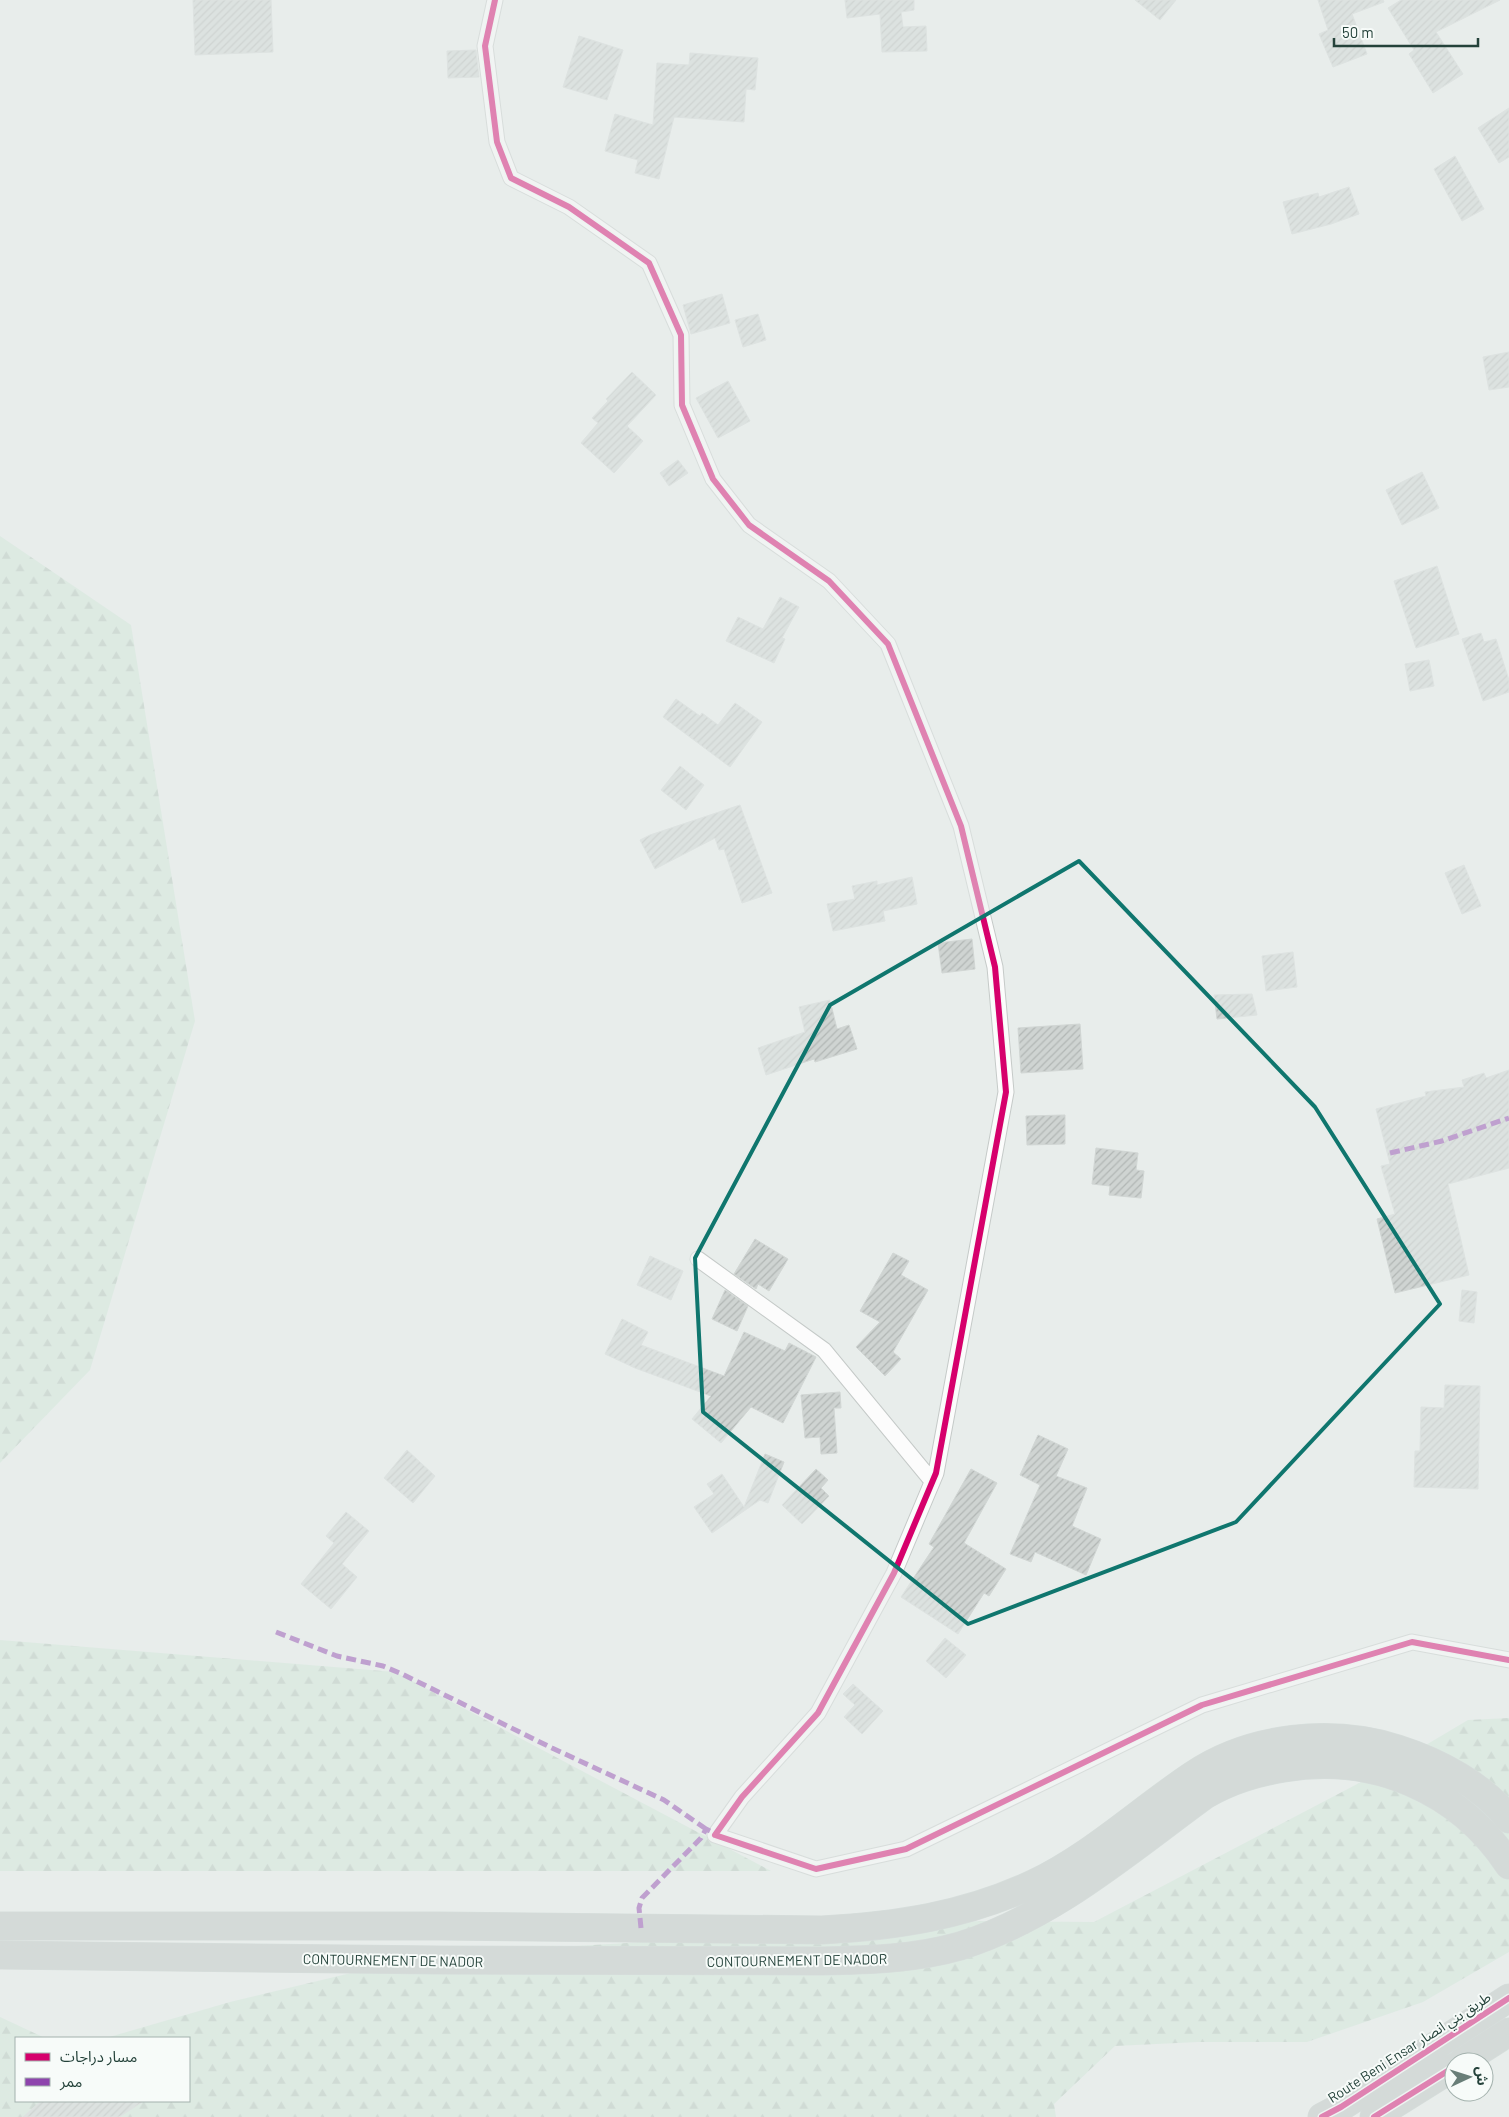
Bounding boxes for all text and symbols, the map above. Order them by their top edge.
scale bar [1334,15,1478,47]
text: 50 m [1342,23,1374,41]
street label: CONTOURNEMENT DE NADOR [303,1950,483,1970]
street label: CONTOURNEMENT DE NADOR [707,1950,887,1970]
street label: Route Beni Ensar طريق بني انصار [1324,1988,1495,2109]
legend [15,2037,190,2102]
text: مسار دراجات [60,2047,137,2066]
north arrow [1444,2052,1494,2102]
text: ش [1473,2066,1492,2086]
text: ممر [59,2072,83,2091]

